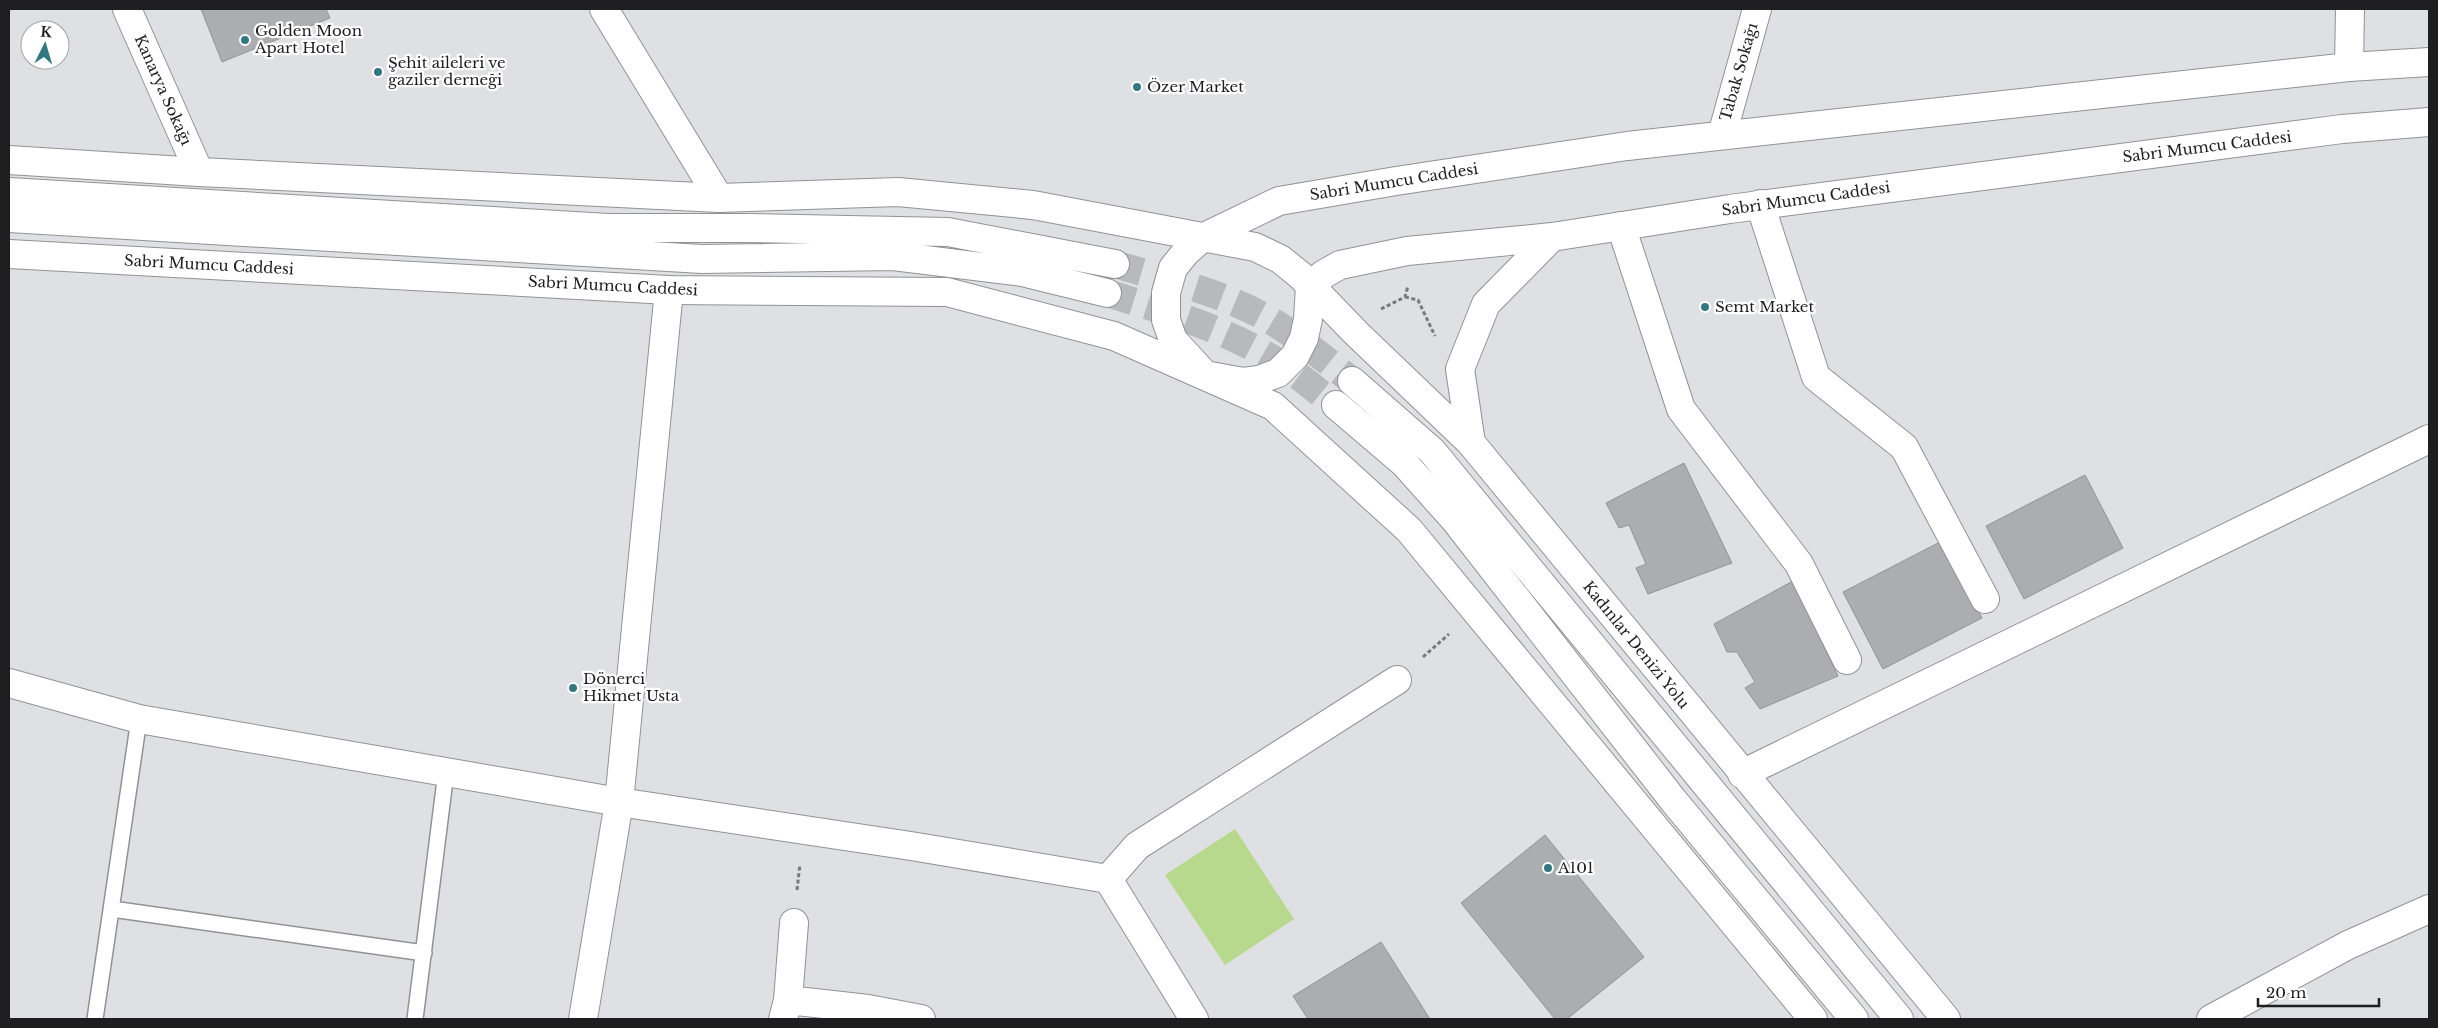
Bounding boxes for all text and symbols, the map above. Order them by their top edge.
north arrow [20,20,70,70]
place label: Golden Moon Apart Hotel [254,21,362,57]
street label: Tabak Sokağı [1715,21,1762,123]
text: K [40,23,53,42]
street label: Kanarya Sokağı [131,32,196,148]
marker: Golden Moon Apart Hotel [239,34,251,46]
place label: Şehit aileleri ve gaziler derneği [388,53,506,89]
marker: Şehit aileleri ve gaziler derneği [372,66,384,78]
place label: Özer Market [1147,77,1244,96]
marker: Özer Market [1131,81,1143,93]
street label: Sabri Mumcu Caddesi [2121,127,2293,166]
street label: Sabri Mumcu Caddesi [1308,159,1479,204]
street label: Sabri Mumcu Caddesi [1720,177,1891,220]
street label: Sabri Mumcu Caddesi [124,251,294,278]
street label: Sabri Mumcu Caddesi [528,272,698,299]
place label: Semt Market [1715,297,1814,316]
marker: Semt Market [1699,301,1711,313]
street label: Kadınlar Denizi Yolu [1579,577,1694,712]
place label: Dönerci Hikmet Usta [583,669,680,705]
marker: Dönerci Hikmet Usta [567,682,579,694]
place label: A101 [1557,858,1594,877]
marker: A101 [1542,862,1554,874]
scale bar [2258,976,2379,1008]
text: 20 m [2266,983,2306,1002]

